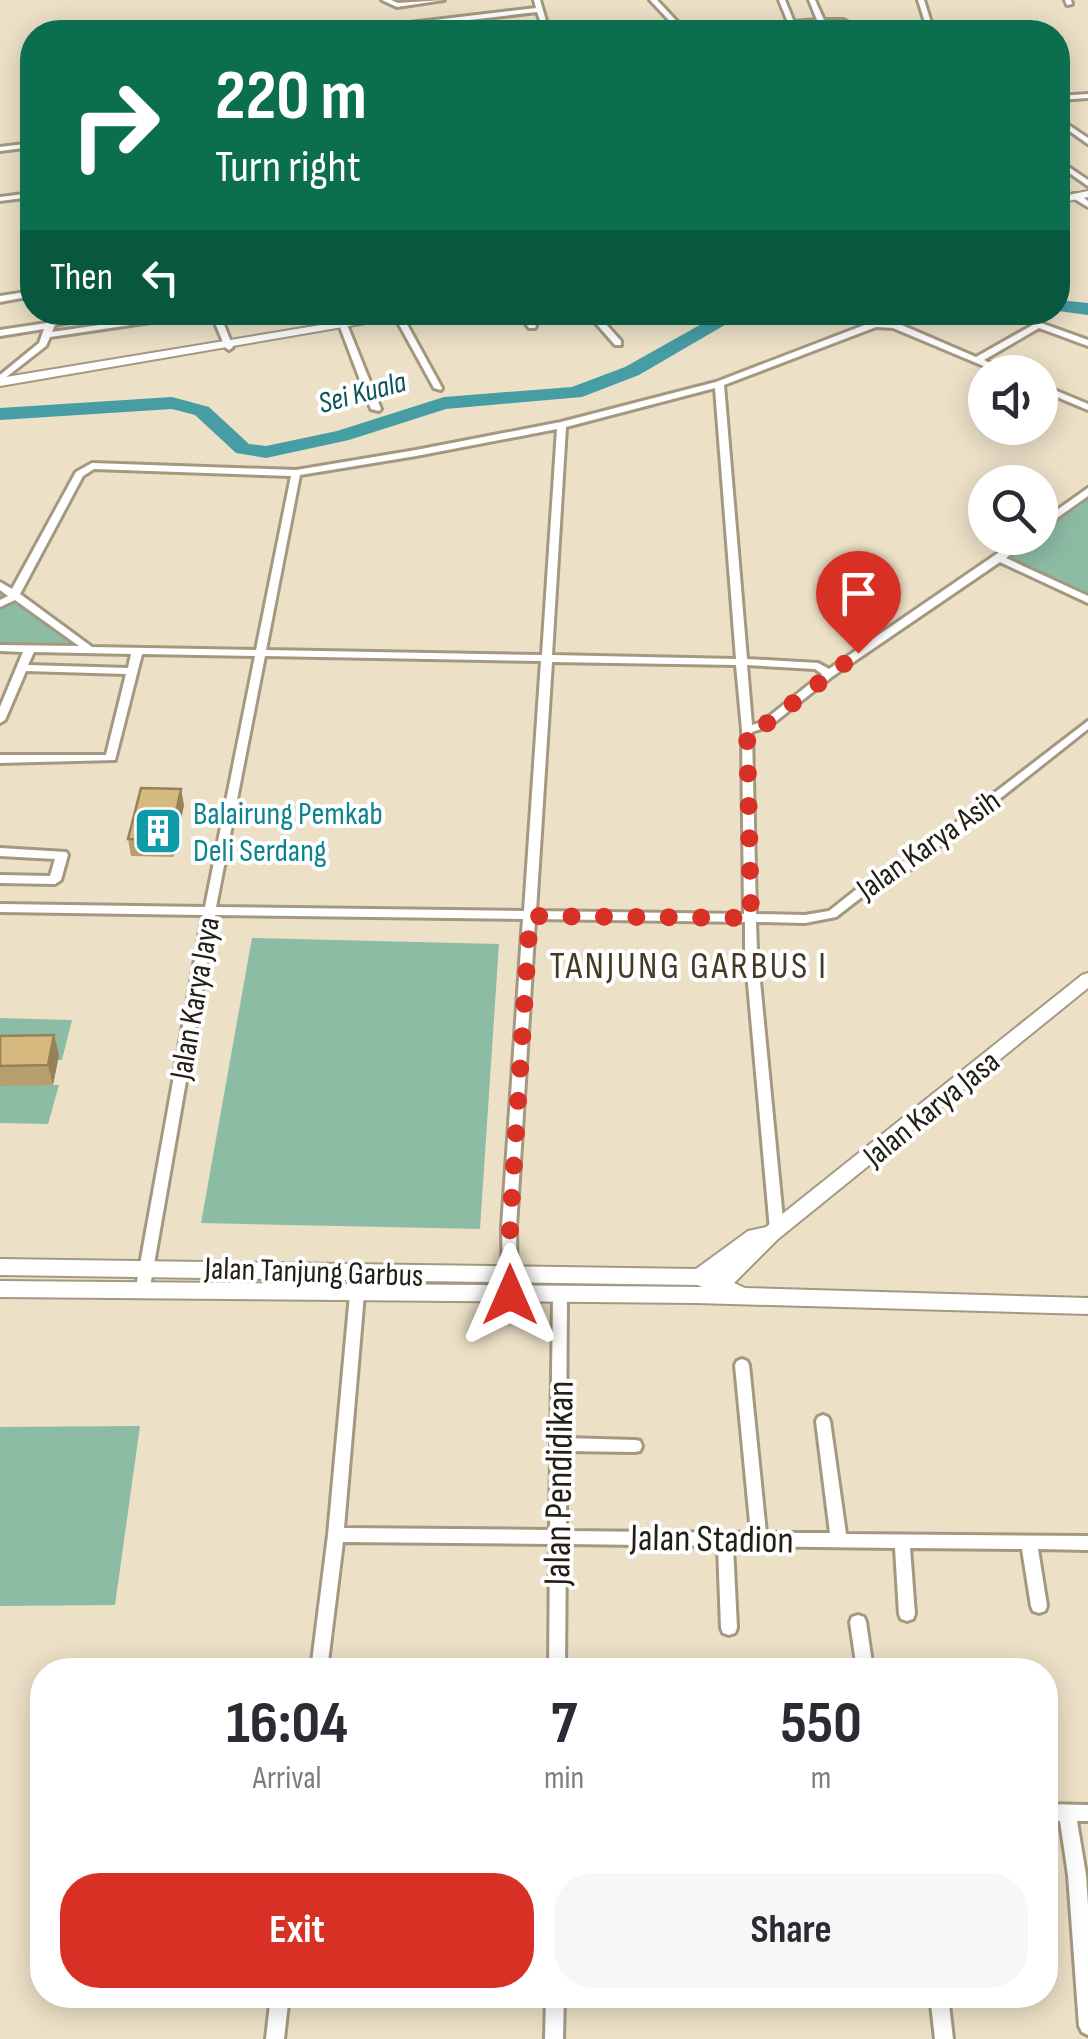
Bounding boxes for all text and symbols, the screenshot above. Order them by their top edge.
text: 220 m [215,55,367,139]
icon: right [50,60,180,190]
text: Turn right [215,140,361,195]
icon: left [133,250,188,305]
text: Then [50,255,113,300]
map controls [968,355,1058,555]
button: sound [968,355,1058,445]
water label: Sei Kuala [314,364,410,422]
button: search [968,465,1058,555]
pin [816,551,901,654]
icon: arrive [831,566,886,621]
street label: Jalan Karya Asih [849,782,1008,909]
place label: Balairung Pemkab Deli Serdang [193,795,383,871]
building icon: Balairung Pemkab Deli Serdang [132,805,184,857]
street label: Jalan Karya Jaya [162,914,229,1083]
district label: TANJUNG GARBUS I [549,944,829,989]
street label: Jalan Karya Jasa [855,1042,1008,1177]
position arrow [458,1243,562,1347]
street label: Jalan Tanjung Garbus [203,1249,424,1296]
street label: Jalan Pendidikan [535,1380,584,1587]
street label: Jalan Stadion [629,1516,794,1563]
text: 16:04 [226,1688,348,1760]
text: 7 [551,1688,577,1760]
text: 550 [781,1688,862,1760]
text: Arrival [253,1759,321,1798]
text: min [544,1759,584,1798]
text: m [811,1759,831,1798]
button: Exit [60,1873,534,1988]
button: Share [554,1873,1028,1988]

